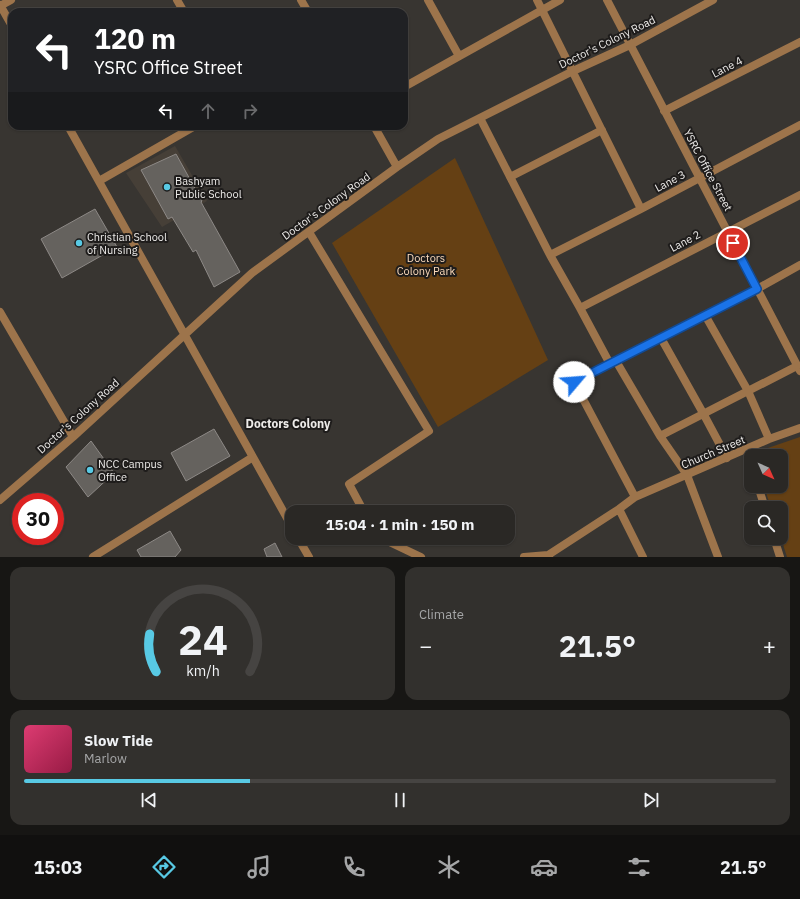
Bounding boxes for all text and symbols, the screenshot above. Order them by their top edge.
street label: Doctor's Colony Road [556,13,658,71]
text: 120 m [94,20,176,57]
icon: left [28,24,80,76]
street label: Lane 4 [709,53,745,81]
text: YSRC Office Street [94,56,243,79]
icon: left [155,100,177,122]
icon: ahead [197,100,219,122]
icon: right [239,100,261,122]
street label: YSRC Office Street [680,127,736,214]
street label: Lane 3 [652,167,688,195]
street label: Doctor's Colony Road [279,169,373,243]
place label: Bashyam Public School [175,174,242,201]
marker: Bashyam Public School [162,182,172,192]
pin [716,226,750,260]
street label: Lane 2 [667,227,703,255]
place label: Christian School of Nursing [87,230,167,257]
icon: arrive [722,232,744,254]
marker: Christian School of Nursing [74,238,84,248]
park label: Doctors Colony Park [397,251,456,278]
position arrow [553,361,595,403]
street label: Doctor's Colony Road [34,375,122,457]
district label: Doctors Colony [246,416,331,431]
street label: Church Street [679,432,747,472]
north arrow [744,449,788,493]
map controls [744,449,788,545]
place label: NCC Campus Office [98,457,162,484]
marker: NCC Campus Office [85,465,95,475]
speed limit sign: 30 [12,493,64,545]
button: search [744,501,788,545]
text: 15:04 · 1 min · 150 m [326,515,474,534]
text: Climate [419,606,464,623]
text: 24 [178,611,227,665]
text: 21.5° [559,626,636,665]
text: − [419,631,432,660]
text: + [763,631,776,660]
text: km/h [186,660,219,679]
text: Slow Tide [84,731,153,750]
text: Marlow [84,750,127,767]
icon: previous [138,789,160,811]
icon: pause [389,789,411,811]
icon: next [640,789,662,811]
icon: directions [150,853,178,881]
icon: music [245,853,273,881]
icon: phone [340,853,368,881]
icon: climate [435,853,463,881]
icon: car [530,853,558,881]
icon: filters [625,853,653,881]
text: 15:03 [34,856,83,879]
text: 21.5° [720,856,766,879]

